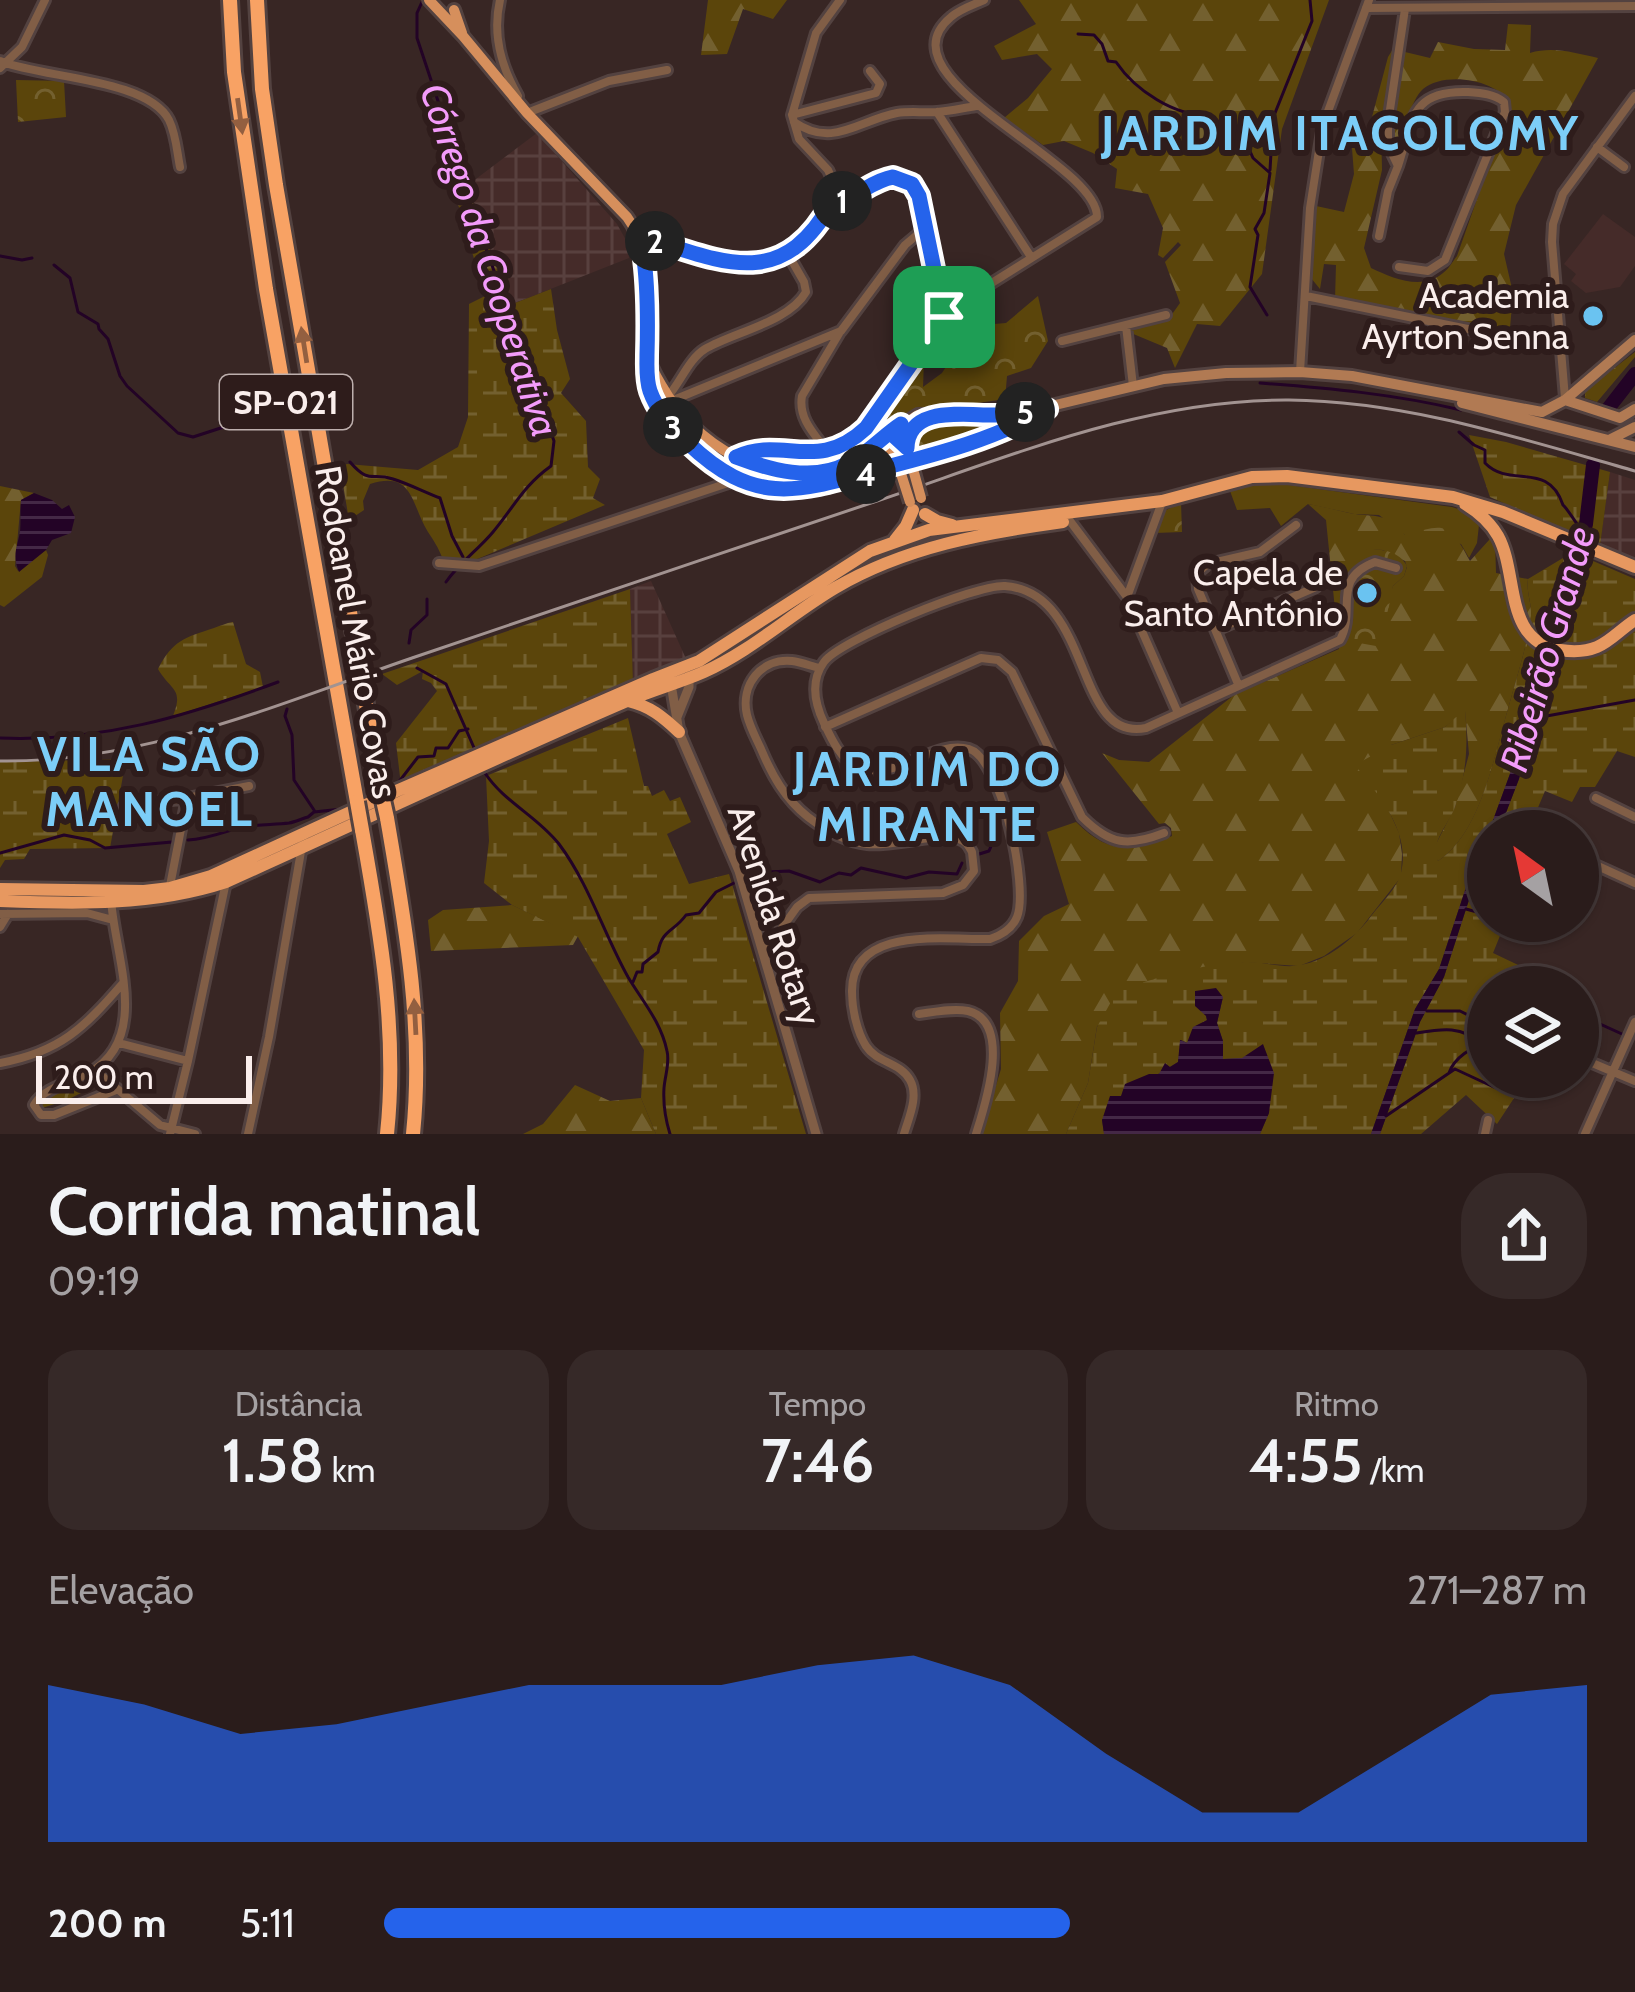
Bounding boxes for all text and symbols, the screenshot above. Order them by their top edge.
water label: Córrego da Cooperativa [410,77,570,443]
one-way arrow [231,98,250,136]
district label: JARDIM ITACOLOMY [1100,104,1581,162]
pin: 1 [812,171,872,231]
text: 1 [836,181,848,221]
pin: 2 [625,211,685,271]
text: 2 [646,221,664,261]
pin [893,266,995,368]
place label: Academia Ayrton Senna [1362,273,1569,358]
icon: arrive [911,284,977,350]
marker: Academia Ayrton Senna [1580,303,1606,329]
one-way arrow [295,326,314,363]
road number: SP-021 [220,375,352,429]
pin: 5 [995,382,1055,442]
text: 5 [1016,392,1034,432]
pin: 3 [643,397,703,457]
text: 3 [664,407,682,447]
pin: 4 [836,444,896,504]
text: 4 [856,454,876,494]
street label: Rodoanel Mário Covas [306,462,408,802]
water label: Ribeirão Grande [1489,521,1605,777]
place label: Capela de Santo Antônio [1124,550,1343,635]
marker: Capela de Santo Antônio [1354,580,1380,606]
district label: VILA SÃO MANOEL [37,725,263,838]
district label: JARDIM DO MIRANTE [792,740,1063,853]
street label: Avenida Rotary [719,799,831,1031]
north arrow [1467,810,1599,942]
map controls [1467,810,1599,1098]
button: layers [1467,966,1599,1098]
one-way arrow [405,998,424,1035]
scale bar [36,1050,252,1103]
text: 200 m [54,1057,154,1097]
text: Corrida matinal [48,1171,480,1252]
button: share [1461,1173,1587,1299]
text: 09:19 [48,1257,140,1305]
text: Distância [235,1384,362,1424]
text: Tempo [769,1384,866,1424]
text: Ritmo [1294,1384,1379,1424]
text: 1.58 [222,1424,324,1497]
text: 7:46 [761,1424,874,1497]
text: 4:55 [1249,1424,1363,1497]
text: km [324,1450,375,1490]
text: /km [1363,1450,1424,1490]
text: Elevação [48,1566,194,1614]
text: 271–287 m [1407,1566,1587,1614]
text: 200 m [48,1899,166,1947]
text: 5:11 [240,1899,295,1947]

